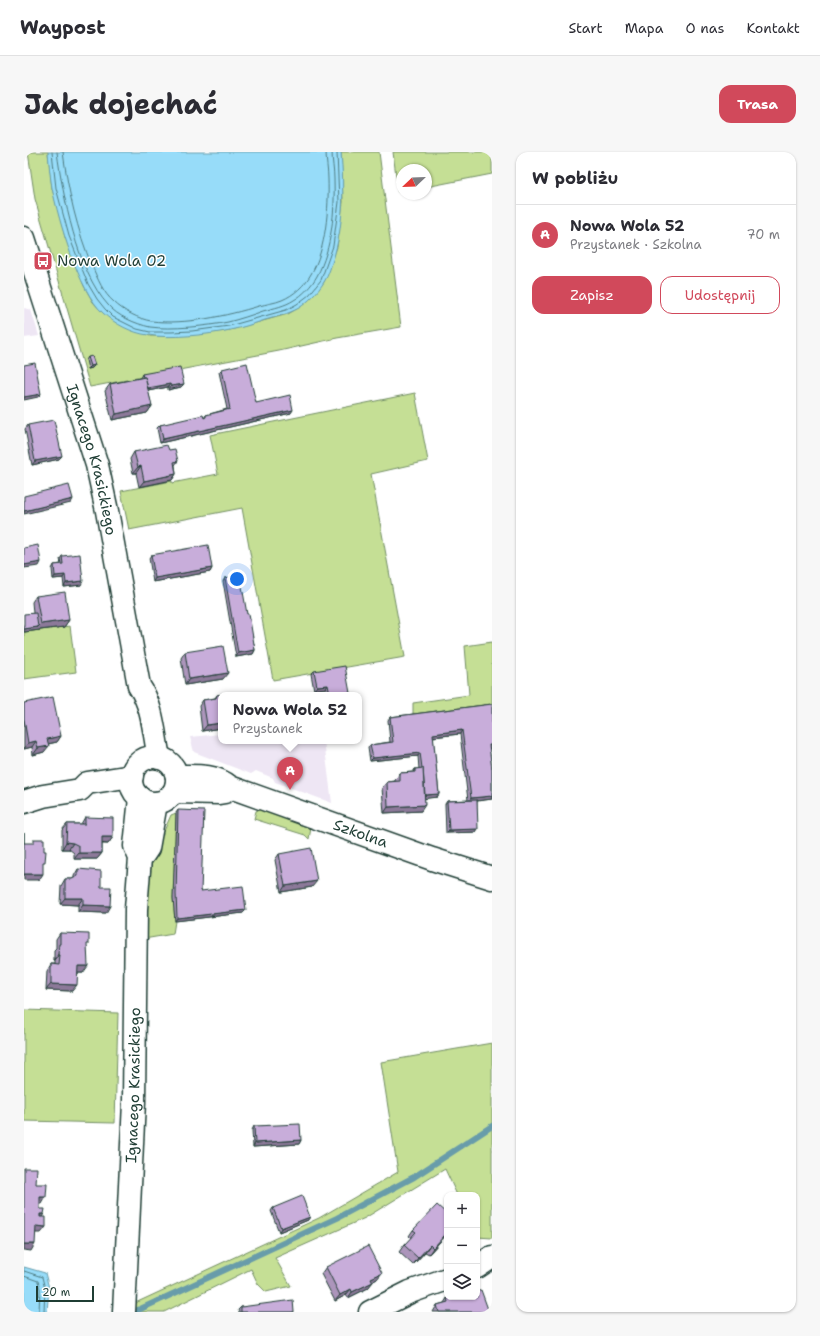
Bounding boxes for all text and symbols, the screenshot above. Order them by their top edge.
text: Waypost [20,15,105,40]
text: Start [568,19,603,37]
text: Mapa [625,19,663,37]
text: O nas [685,19,724,37]
text: Kontakt [746,19,800,37]
text: Jak dojechać [24,85,218,123]
button: Trasa [719,85,796,123]
north arrow [396,164,432,200]
text: W pobliżu [532,167,618,189]
text: Nowa Wola 52 [570,216,685,236]
text: A [540,226,550,243]
text: 70 m [746,226,780,243]
text: Przystanek · Szkolna [570,236,702,253]
bus stop icon: Nowa Wola 02 [32,250,54,272]
place label: Nowa Wola 02 [57,251,166,271]
button: Zapisz [532,276,652,314]
button: Udostępnij [660,276,780,314]
street label: Ignacego Krasickiego [62,382,121,537]
your location [227,569,247,589]
popup [218,692,362,744]
text: Nowa Wola 52 [233,700,347,720]
text: Przystanek [233,720,303,737]
pin: A [277,757,303,790]
street label: Szkolna [330,815,391,853]
street label: Ignacego Krasickiego [121,1007,145,1164]
map controls [444,1192,480,1300]
button: + [444,1192,480,1228]
button: − [444,1228,480,1264]
button: layers [444,1264,480,1300]
scale bar [36,1284,94,1303]
text: 20 m [42,1285,70,1300]

